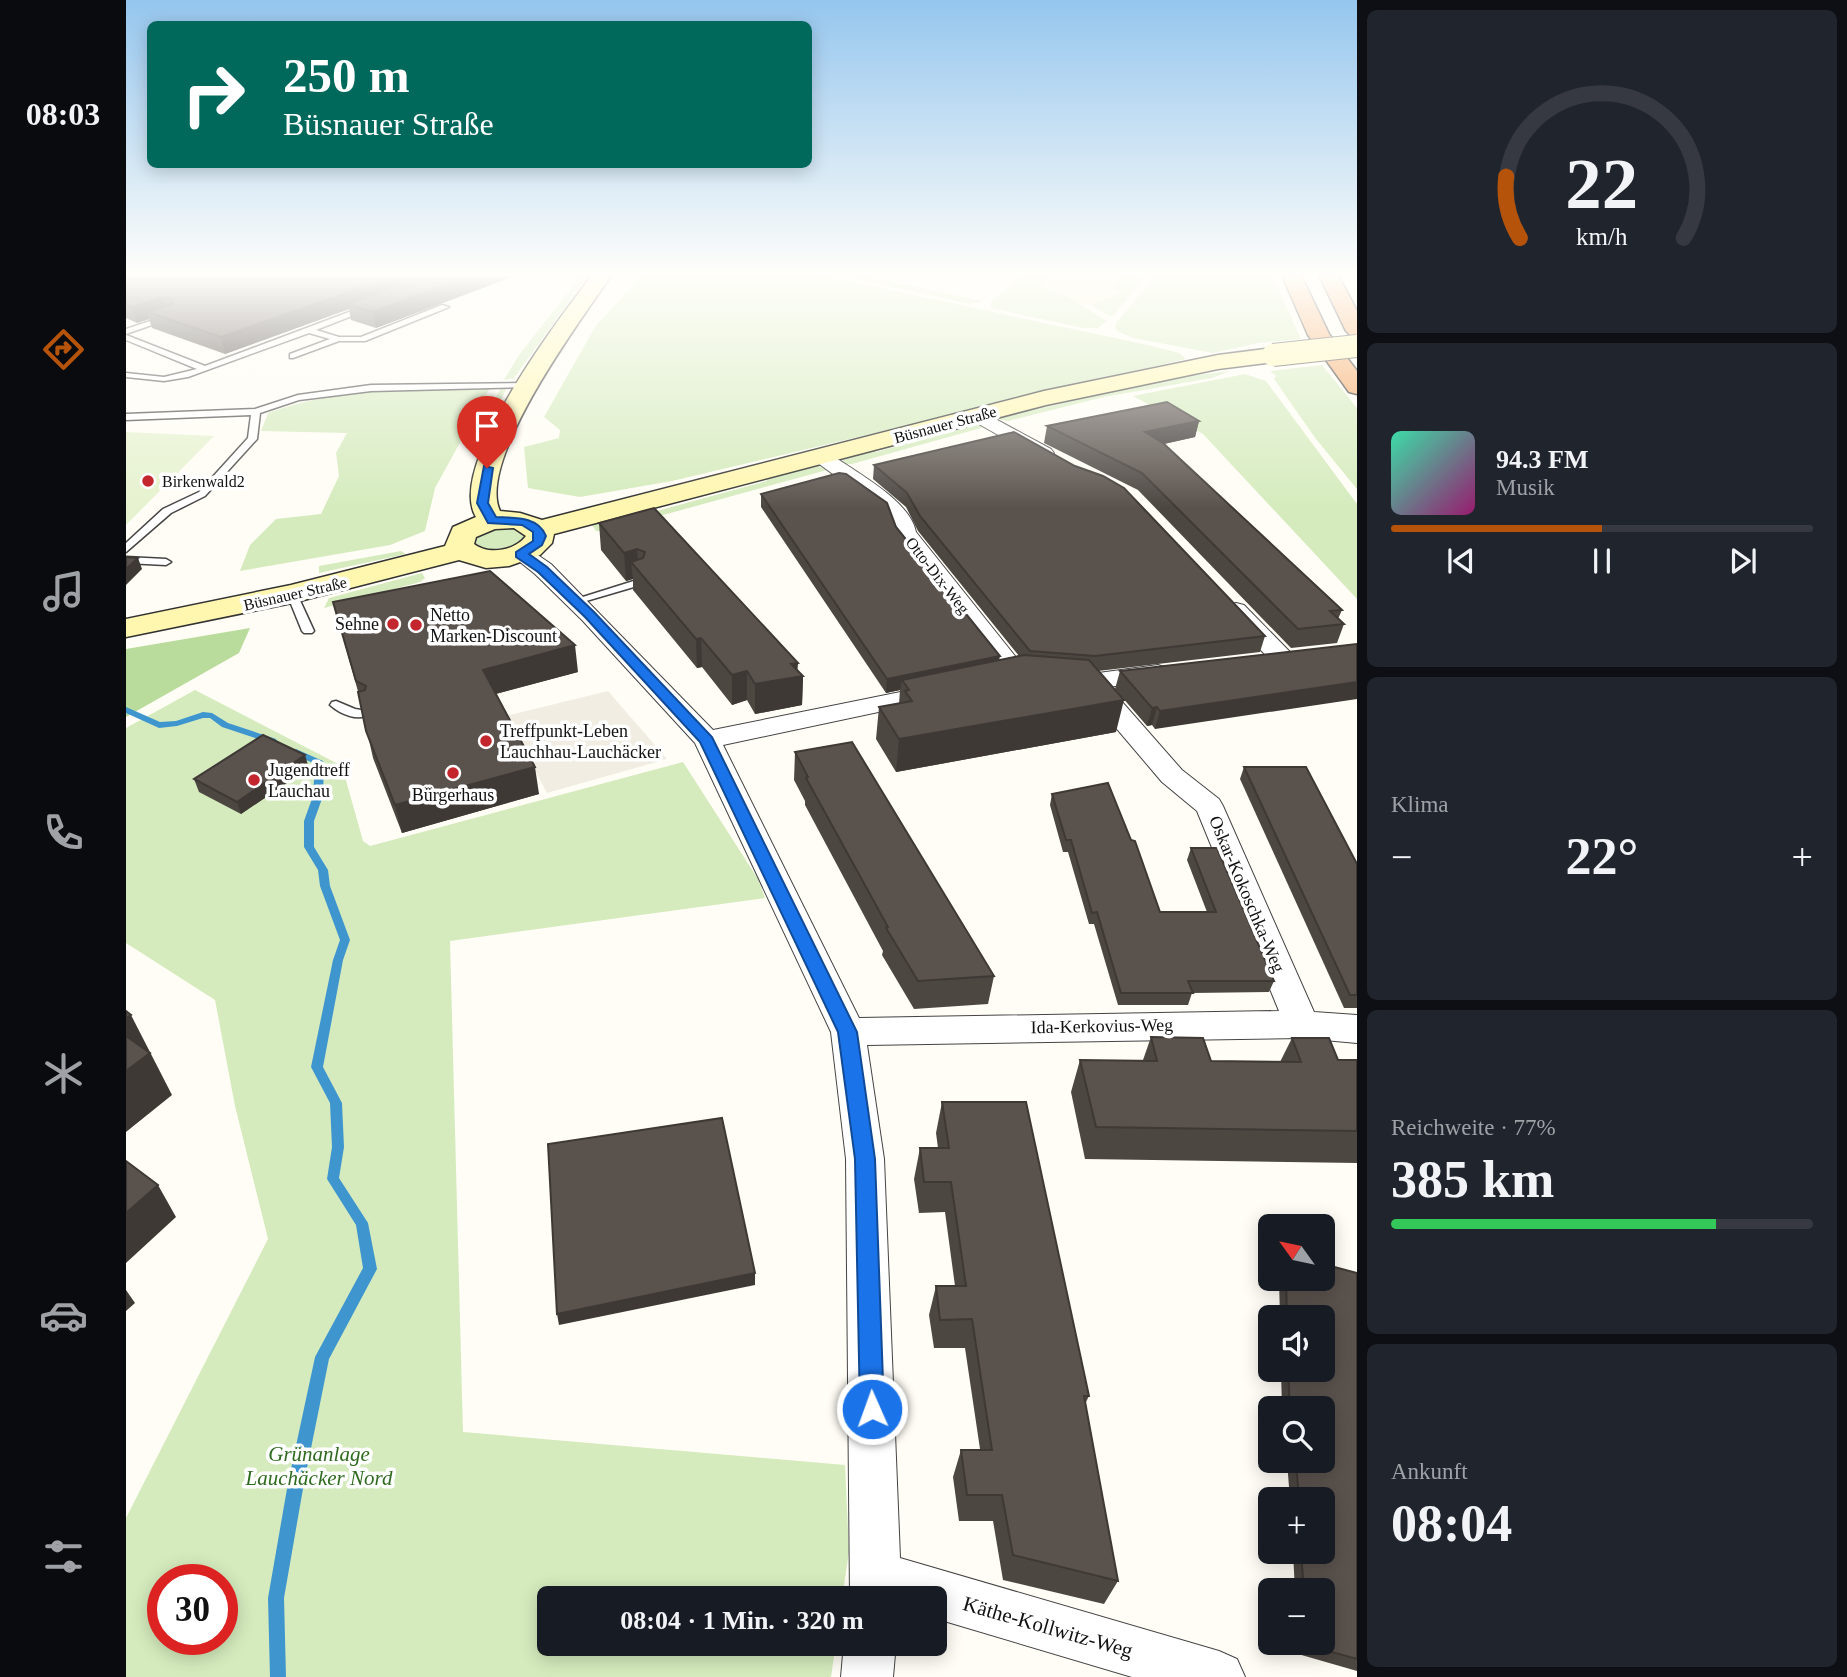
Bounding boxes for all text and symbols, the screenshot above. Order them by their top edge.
text: 250 m [283,48,410,103]
icon: right [168,49,259,140]
text: 08:03 [26,96,100,132]
text: Büsnauer Straße [283,106,494,142]
text: 22 [1566,143,1638,224]
text: km/h [1576,223,1628,250]
icon: directions [39,325,88,374]
pin [457,396,517,468]
street label: Büsnauer Straße [892,403,998,446]
icon: arrive [468,407,506,445]
text: 94.3 FM [1496,445,1588,474]
marker: Birkenwald2 [140,473,156,489]
place label: Birkenwald2 [162,473,245,490]
text: Musik [1496,475,1555,500]
street label: Otto-Dix-Weg [902,534,973,617]
icon: previous [1442,542,1480,580]
icon: pause [1583,542,1621,580]
icon: next [1724,542,1762,580]
icon: music [39,567,88,616]
street label: Büsnauer Straße [242,573,348,614]
place label: Netto Marken-Discount [430,605,557,646]
place label: Sehne [335,614,379,634]
marker: Sehne [385,616,401,632]
marker: Netto Marken-Discount [408,617,424,633]
place label: Treffpunkt-Leben Lauchhau-Lauchäcker [500,721,661,762]
marker: Treffpunkt-Leben Lauchhau-Lauchäcker [478,733,494,749]
place label: Jugendtreff Lauchau [268,760,350,801]
marker: Bürgerhaus [445,765,461,781]
marker: Jugendtreff Lauchau [246,772,262,788]
place label: Bürgerhaus [412,785,494,805]
text: Klima [1391,792,1449,817]
icon: phone [39,808,88,857]
street label: Oskar-Kokoschka-Weg [1205,813,1289,975]
text: 22° [1566,828,1638,885]
text: − [1391,836,1412,878]
text: + [1792,836,1813,878]
street label: Ida-Kerkovius-Weg [1031,1015,1173,1037]
icon: climate [39,1049,88,1098]
text: Reichweite · 77% [1391,1115,1556,1140]
text: 385 km [1391,1151,1554,1208]
north arrow [1258,1214,1335,1292]
map controls [1258,1214,1335,1655]
icon: car [39,1291,88,1340]
button: sound [1258,1305,1335,1382]
position arrow [835,1372,909,1446]
button: search [1258,1396,1335,1473]
park label: Grünanlage Lauchäcker Nord [245,1442,393,1490]
text: Ankunft [1391,1459,1468,1484]
button: + [1258,1487,1335,1564]
text: 08:04 [1391,1495,1512,1552]
icon: filters [39,1532,88,1581]
speed limit sign: 30 [147,1564,238,1655]
button: − [1258,1578,1335,1655]
street label: Käthe-Kollwitz-Weg [960,1591,1136,1663]
text: 08:04 · 1 Min. · 320 m [620,1606,864,1635]

